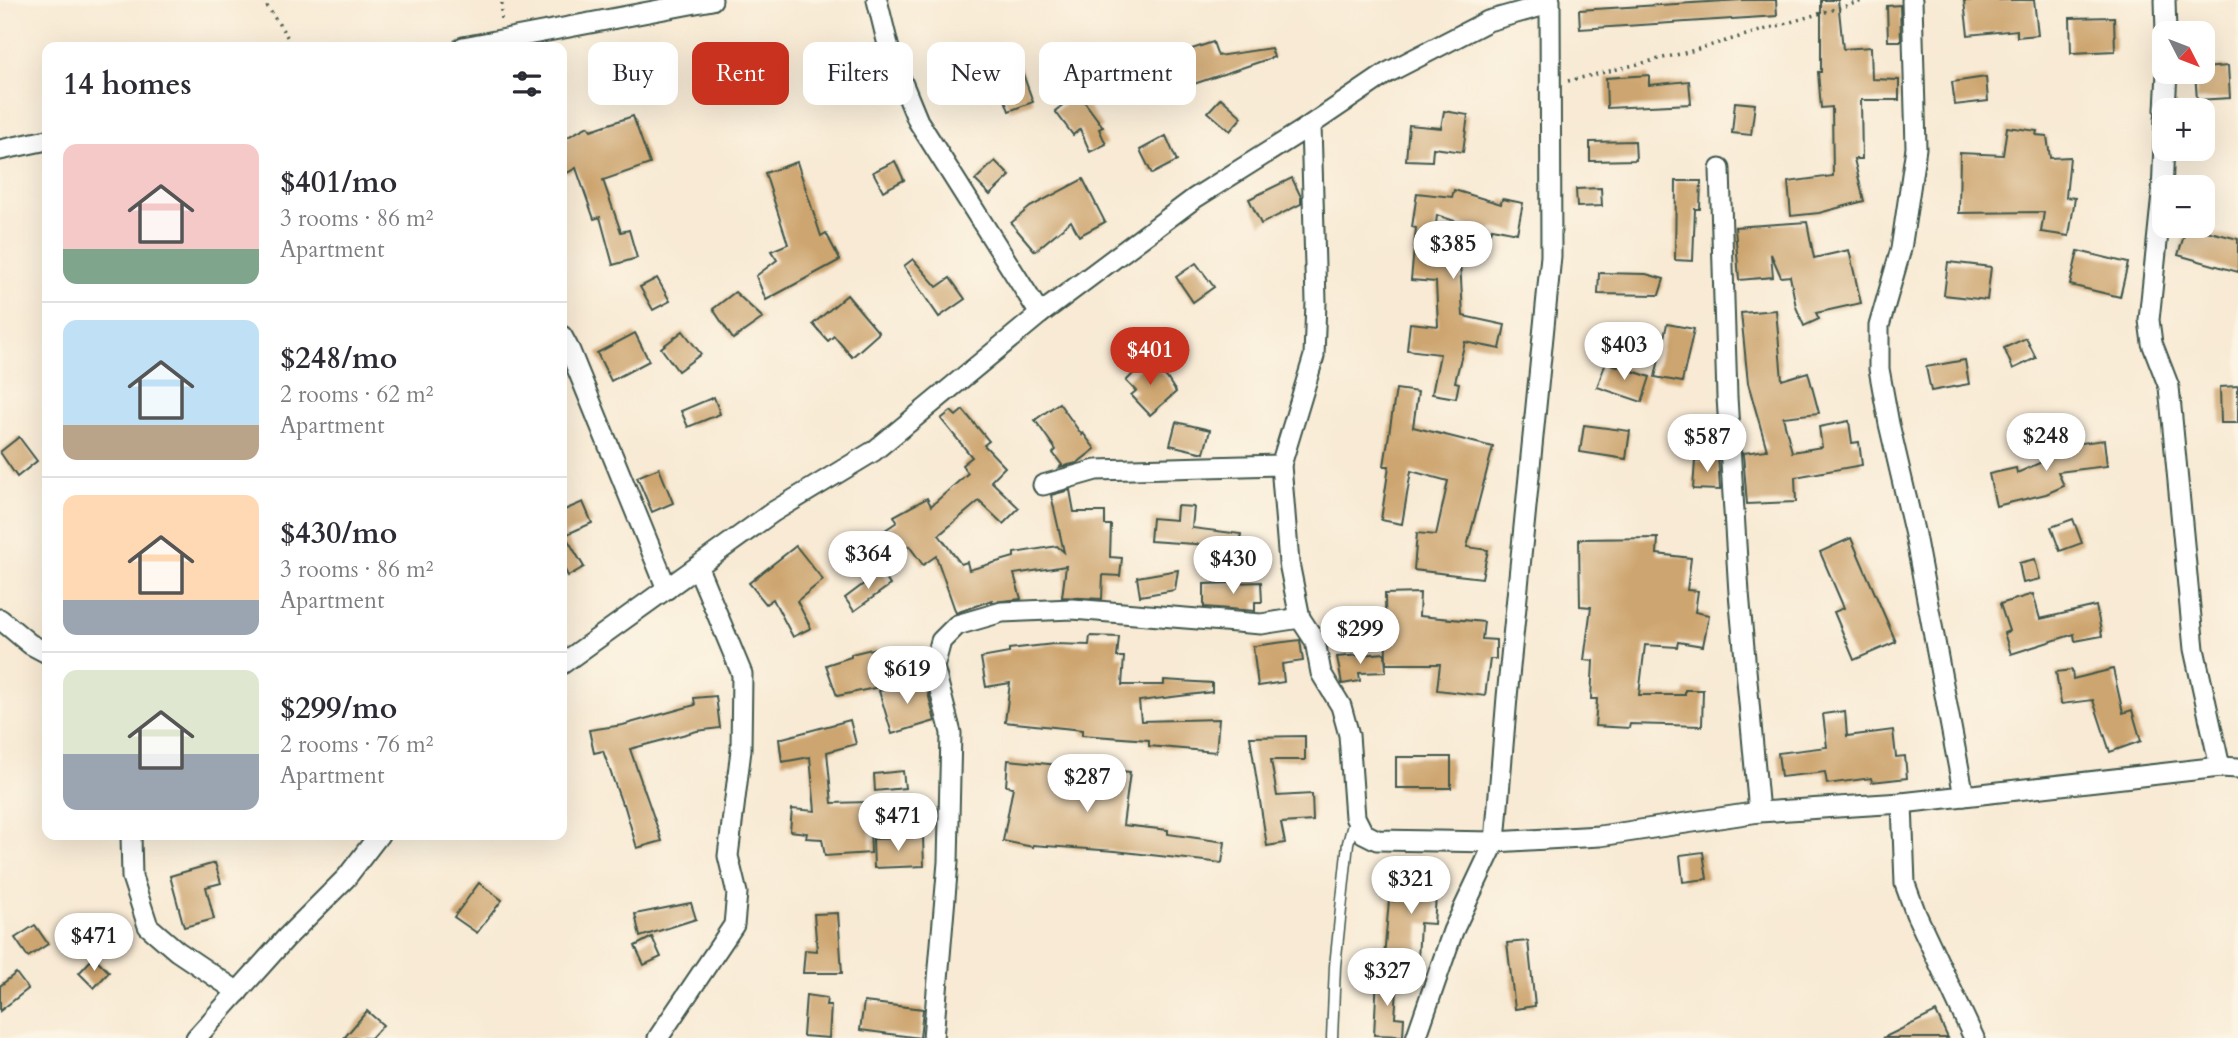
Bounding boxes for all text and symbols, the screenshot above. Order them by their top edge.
north arrow [2152,21,2216,84]
map controls [2152,21,2215,238]
chip: Buy [588,42,678,105]
chip: Rent [692,42,789,105]
chip: Filters [803,42,913,105]
chip: New [927,42,1025,105]
chip: Apartment [1039,42,1196,105]
text: 14 homes [63,64,192,105]
icon: filters [508,65,546,103]
button: + [2152,98,2215,161]
text: $401/mo [280,162,397,203]
icon: home [119,172,203,256]
button: − [2152,175,2215,238]
text: 3 rooms · 86 m² [280,203,433,234]
pin: $385 [1412,222,1494,281]
text: $385 [1429,228,1477,259]
text: Apartment [280,234,384,265]
pin: $403 [1583,322,1665,382]
pin: $401 [1109,328,1191,387]
text: $403 [1600,329,1648,360]
text: $401 [1126,334,1174,365]
text: $248/mo [280,338,397,379]
icon: home [119,348,203,432]
text: 2 rooms · 62 m² [280,379,433,410]
text: Apartment [280,410,384,441]
pin: $587 [1666,414,1748,474]
pin: $248 [2005,414,2087,473]
text: $248 [2022,420,2070,451]
text: $587 [1683,421,1731,452]
text: $430/mo [280,513,397,554]
icon: home [119,523,203,607]
pin: $364 [827,532,909,591]
pin: $430 [1192,536,1274,596]
text: $364 [844,538,892,569]
text: $430 [1209,543,1257,574]
text: 3 rooms · 86 m² [280,554,433,585]
text: Apartment [280,585,384,616]
pin: $299 [1319,606,1401,666]
text: $299 [1336,613,1384,644]
pin: $619 [866,646,948,706]
text: $619 [883,653,931,684]
text: $299/mo [280,688,397,729]
icon: home [119,698,203,782]
text: 2 rooms · 76 m² [280,729,433,760]
pin: $287 [1046,754,1128,814]
text: Apartment [280,760,384,791]
text: $287 [1063,761,1111,792]
pin: $471 [857,794,939,853]
text: $471 [874,800,922,831]
pin: $321 [1370,856,1452,916]
text: $321 [1387,863,1435,894]
pin: $471 [53,914,135,973]
text: $471 [70,920,118,951]
pin: $327 [1346,948,1428,1008]
text: $327 [1363,955,1411,986]

